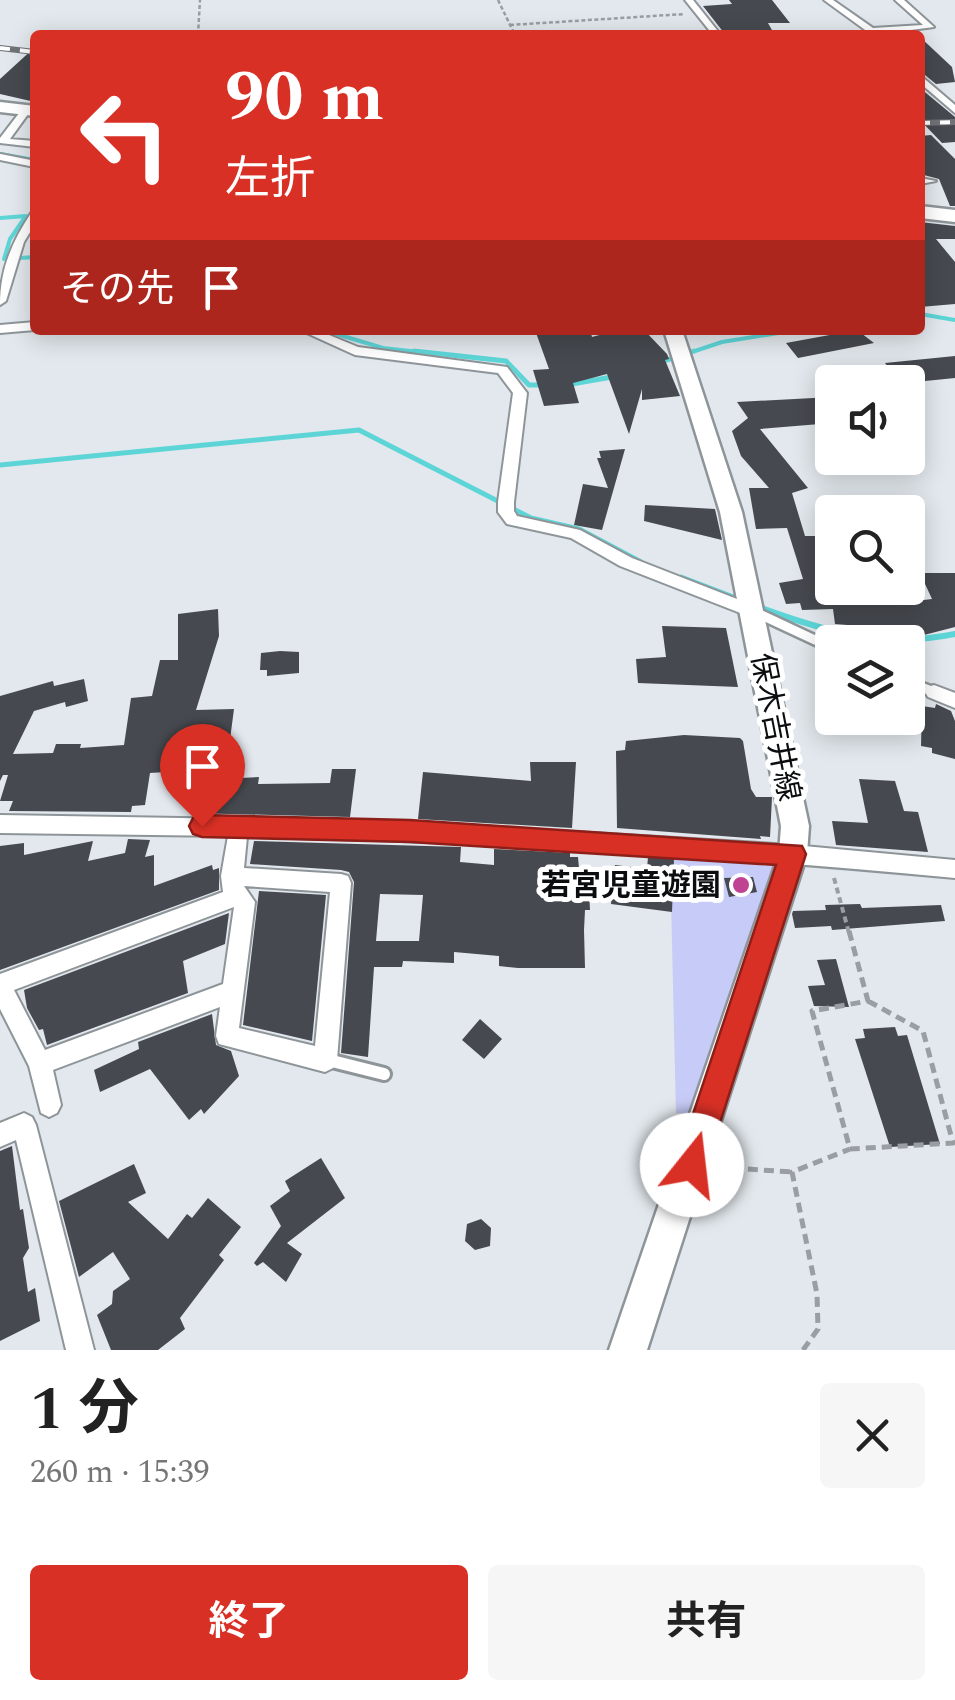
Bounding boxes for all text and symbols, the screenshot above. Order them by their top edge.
text: 90 m [225,45,384,151]
icon: left [60,70,190,200]
text: 左折 [225,145,315,214]
icon: arrive [194,260,249,315]
text: その先 [60,261,174,319]
map controls [815,365,925,735]
button: sound [815,365,925,475]
button: search [815,495,925,605]
button: layers [815,625,925,735]
street label: 保木吉井線 [738,649,812,805]
pin [160,724,245,827]
icon: arrive [175,739,230,794]
place label: 若宮児童遊園 [541,863,721,909]
marker: 若宮児童遊園 [730,874,752,896]
position arrow [640,1113,744,1217]
text: 1 分 [30,1364,139,1456]
button: close [820,1383,925,1488]
text: 260 m · 15:39 [30,1448,210,1497]
button: 終了 [30,1565,468,1680]
button: 共有 [488,1565,925,1680]

